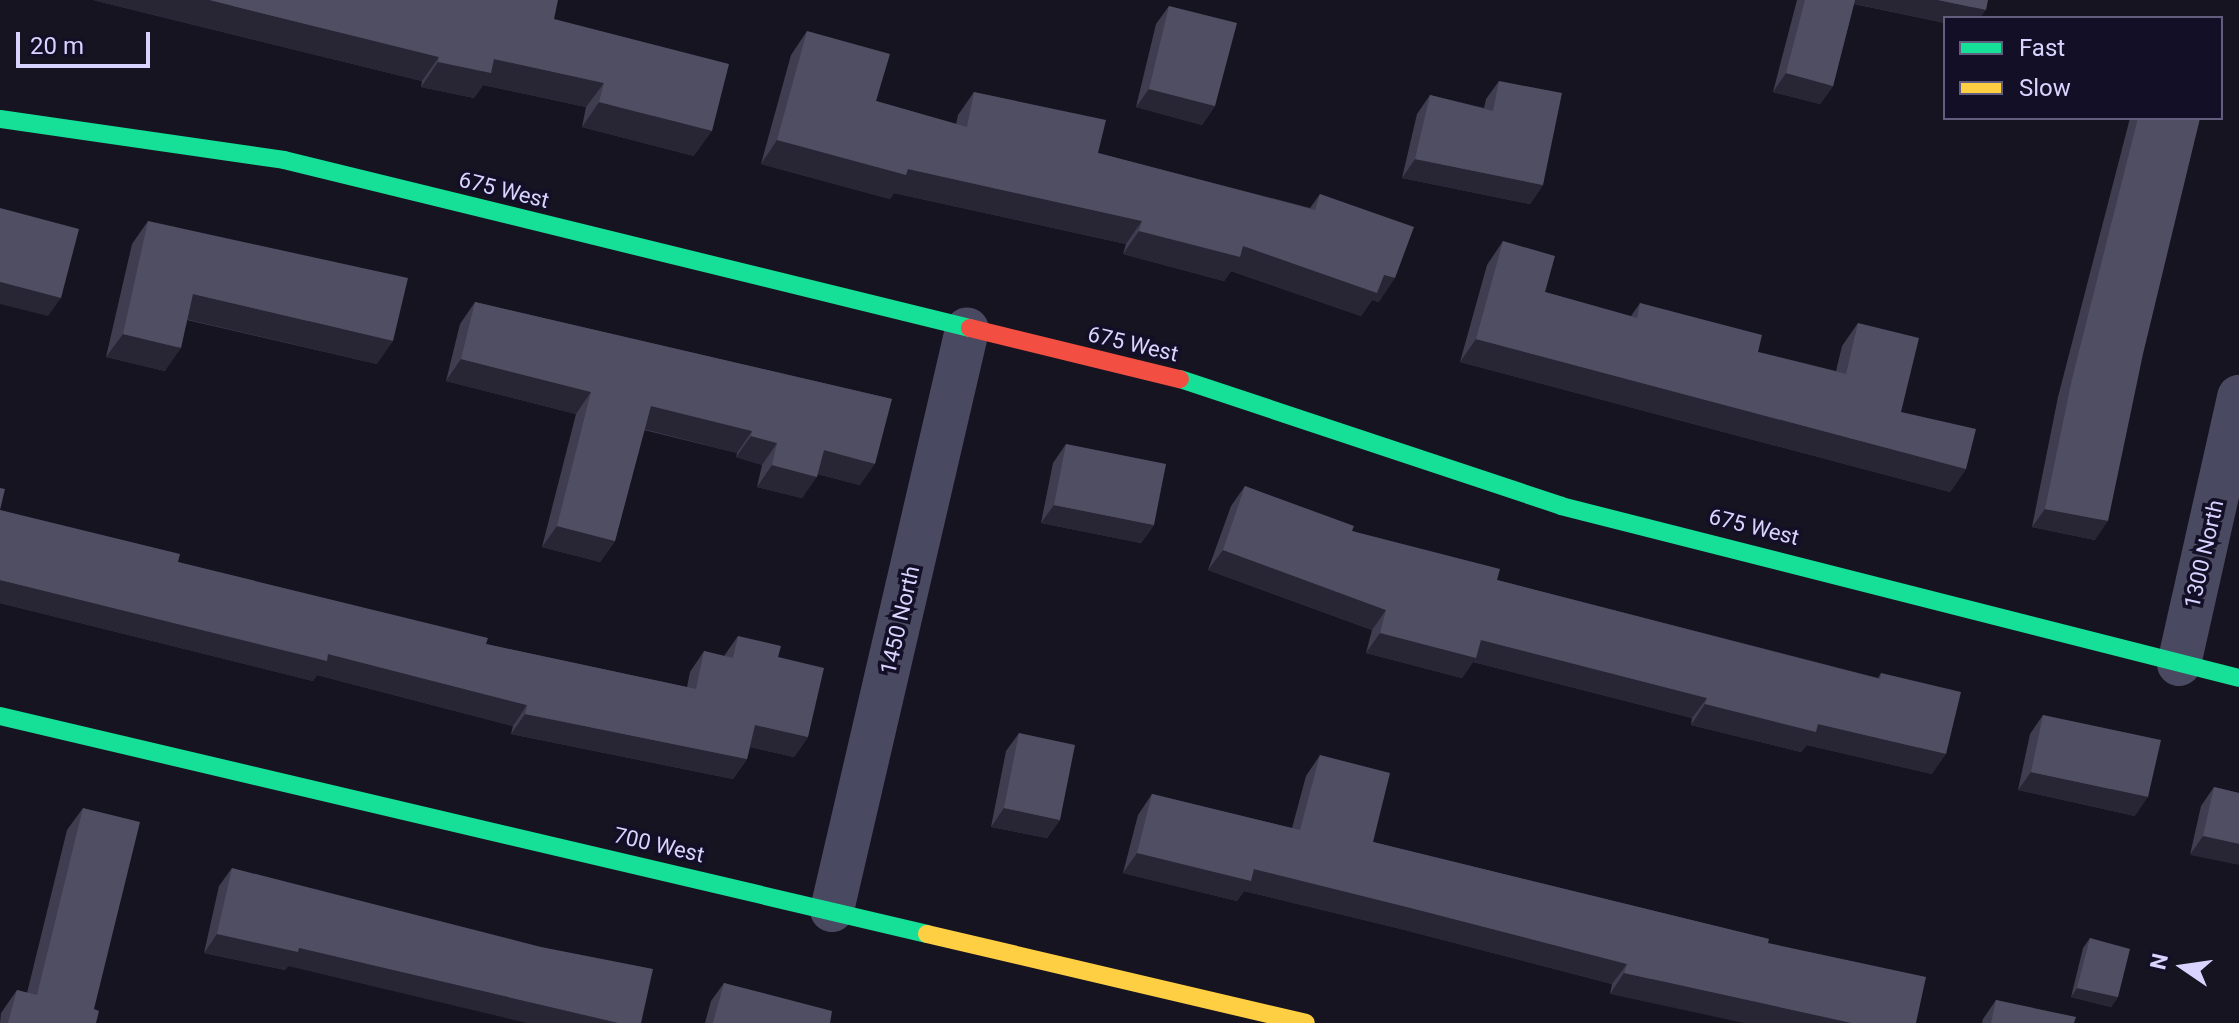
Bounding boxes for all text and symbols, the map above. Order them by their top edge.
scale bar [20,16,154,66]
legend [1943,16,2223,120]
text: 20 m [30,32,84,60]
text: Fast [2019,34,2065,62]
text: Slow [2019,74,2071,102]
street label: 675 West [456,166,552,214]
street label: 675 West [1085,321,1181,367]
street label: 1300 North [2179,497,2229,611]
street label: 675 West [1706,503,1802,551]
street label: 1450 North [875,563,925,677]
street label: 700 West [611,822,707,868]
north arrow [2143,927,2223,1007]
text: N [2145,951,2173,972]

